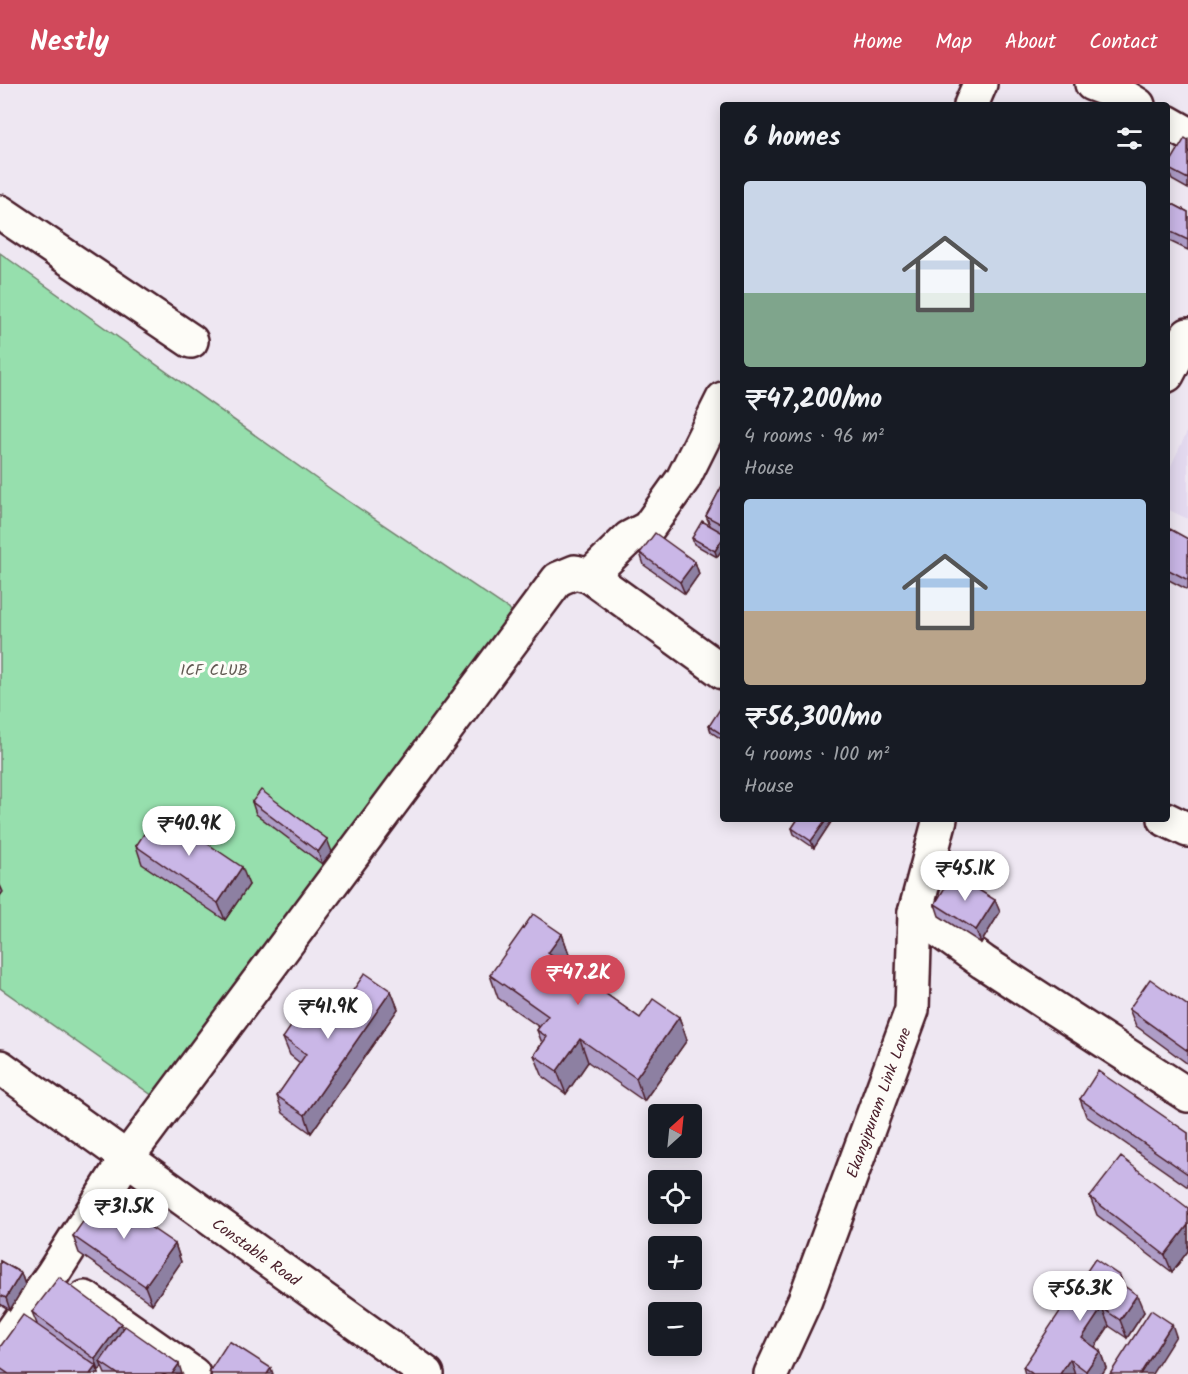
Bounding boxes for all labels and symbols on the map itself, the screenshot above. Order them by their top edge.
park label: ICF CLUB [180,658,248,683]
pin: ₹40.9K [140,806,238,857]
pin: ₹45.1K [916,851,1014,902]
pin: ₹47.2K [529,955,627,1006]
pin: ₹41.9K [279,989,377,1040]
street label: Ekangipuram Link Lane [840,1024,918,1182]
north arrow [648,1104,702,1158]
pin: ₹31.5K [75,1189,173,1240]
street label: Constable Road [206,1212,306,1294]
pin: ₹56.3K [1031,1271,1129,1322]

